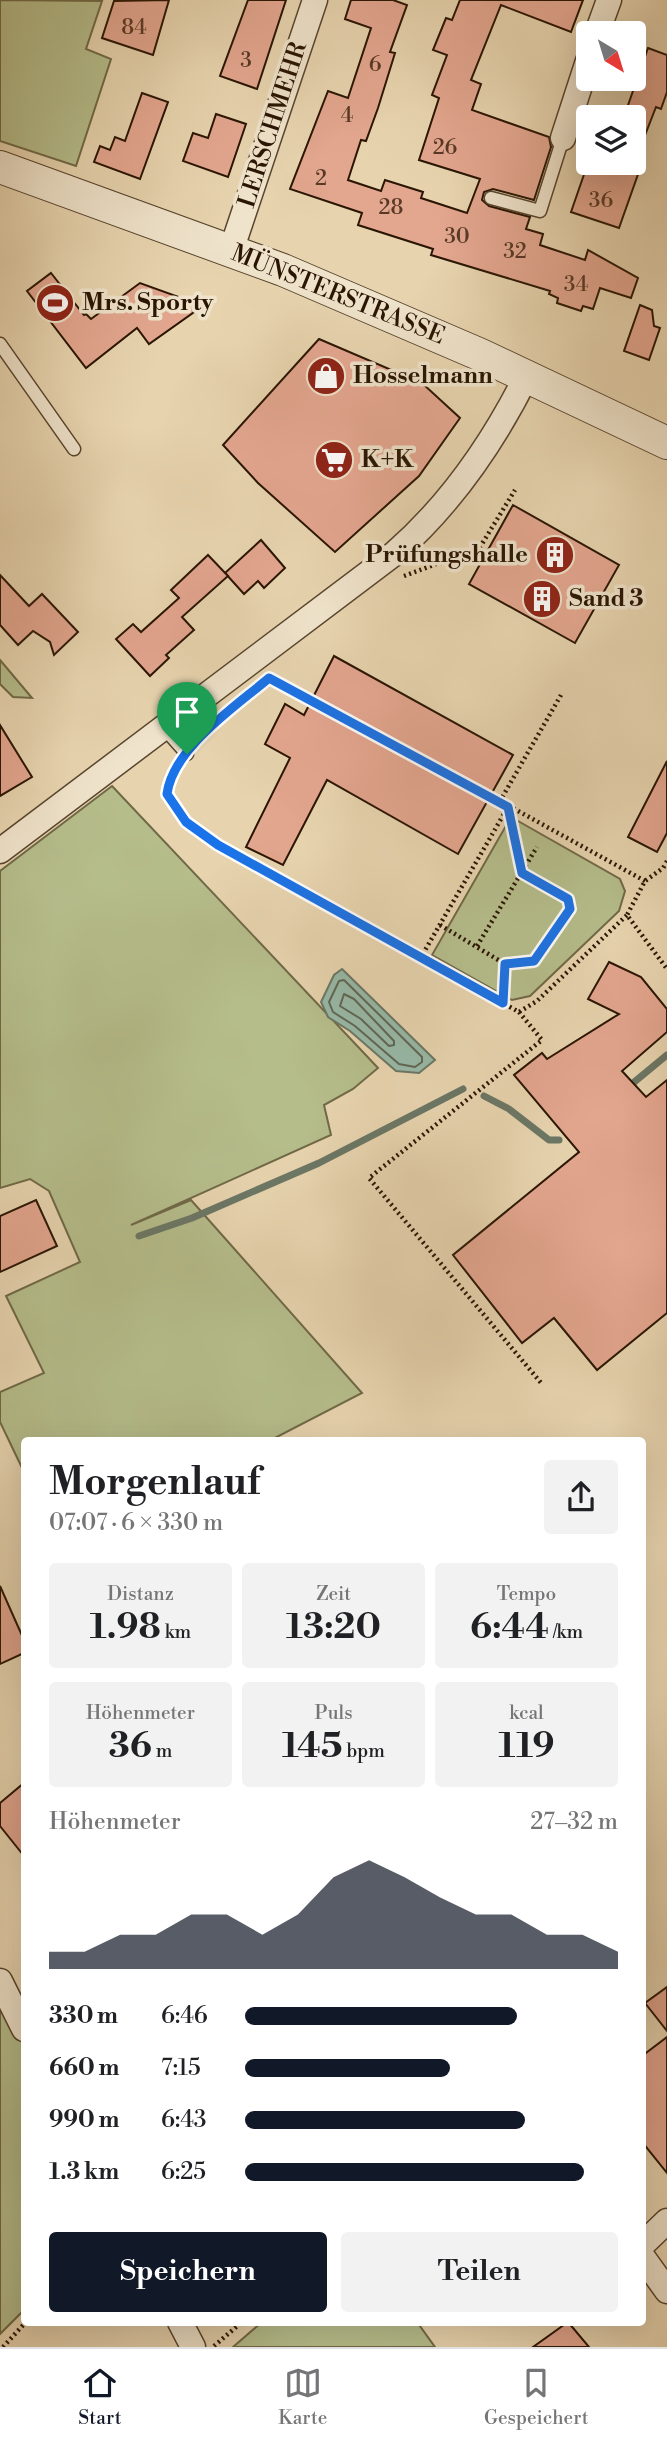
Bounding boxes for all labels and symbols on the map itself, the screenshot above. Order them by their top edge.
house number: 84 [121,15,147,41]
north arrow [576,21,646,91]
street label: LERSCHMEHR [232,37,314,212]
house number: 3 [240,48,252,74]
house number: 6 [369,52,382,78]
house number: 4 [341,103,353,129]
house number: 26 [433,135,458,161]
house number: 2 [315,166,327,192]
house number: 36 [589,188,613,214]
house number: 28 [379,195,403,221]
house number: 30 [444,224,470,250]
street label: MÜNSTERSTRASSE [227,238,450,352]
house number: 32 [503,239,527,265]
house number: 34 [564,272,588,298]
sports icon: Mrs. Sporty [34,282,76,324]
place label: Mrs. Sporty [82,288,214,318]
shop icon: Hosselmann [305,355,347,397]
place label: Hosselmann [353,361,493,391]
supermarket icon: K+K [313,439,355,481]
place label: K+K [361,445,414,475]
building icon: Prüfungshalle [534,534,576,576]
place label: Prüfungshalle [365,540,528,570]
building icon: Sand 3 [521,578,563,620]
place label: Sand 3 [569,584,644,614]
pin [157,682,217,754]

